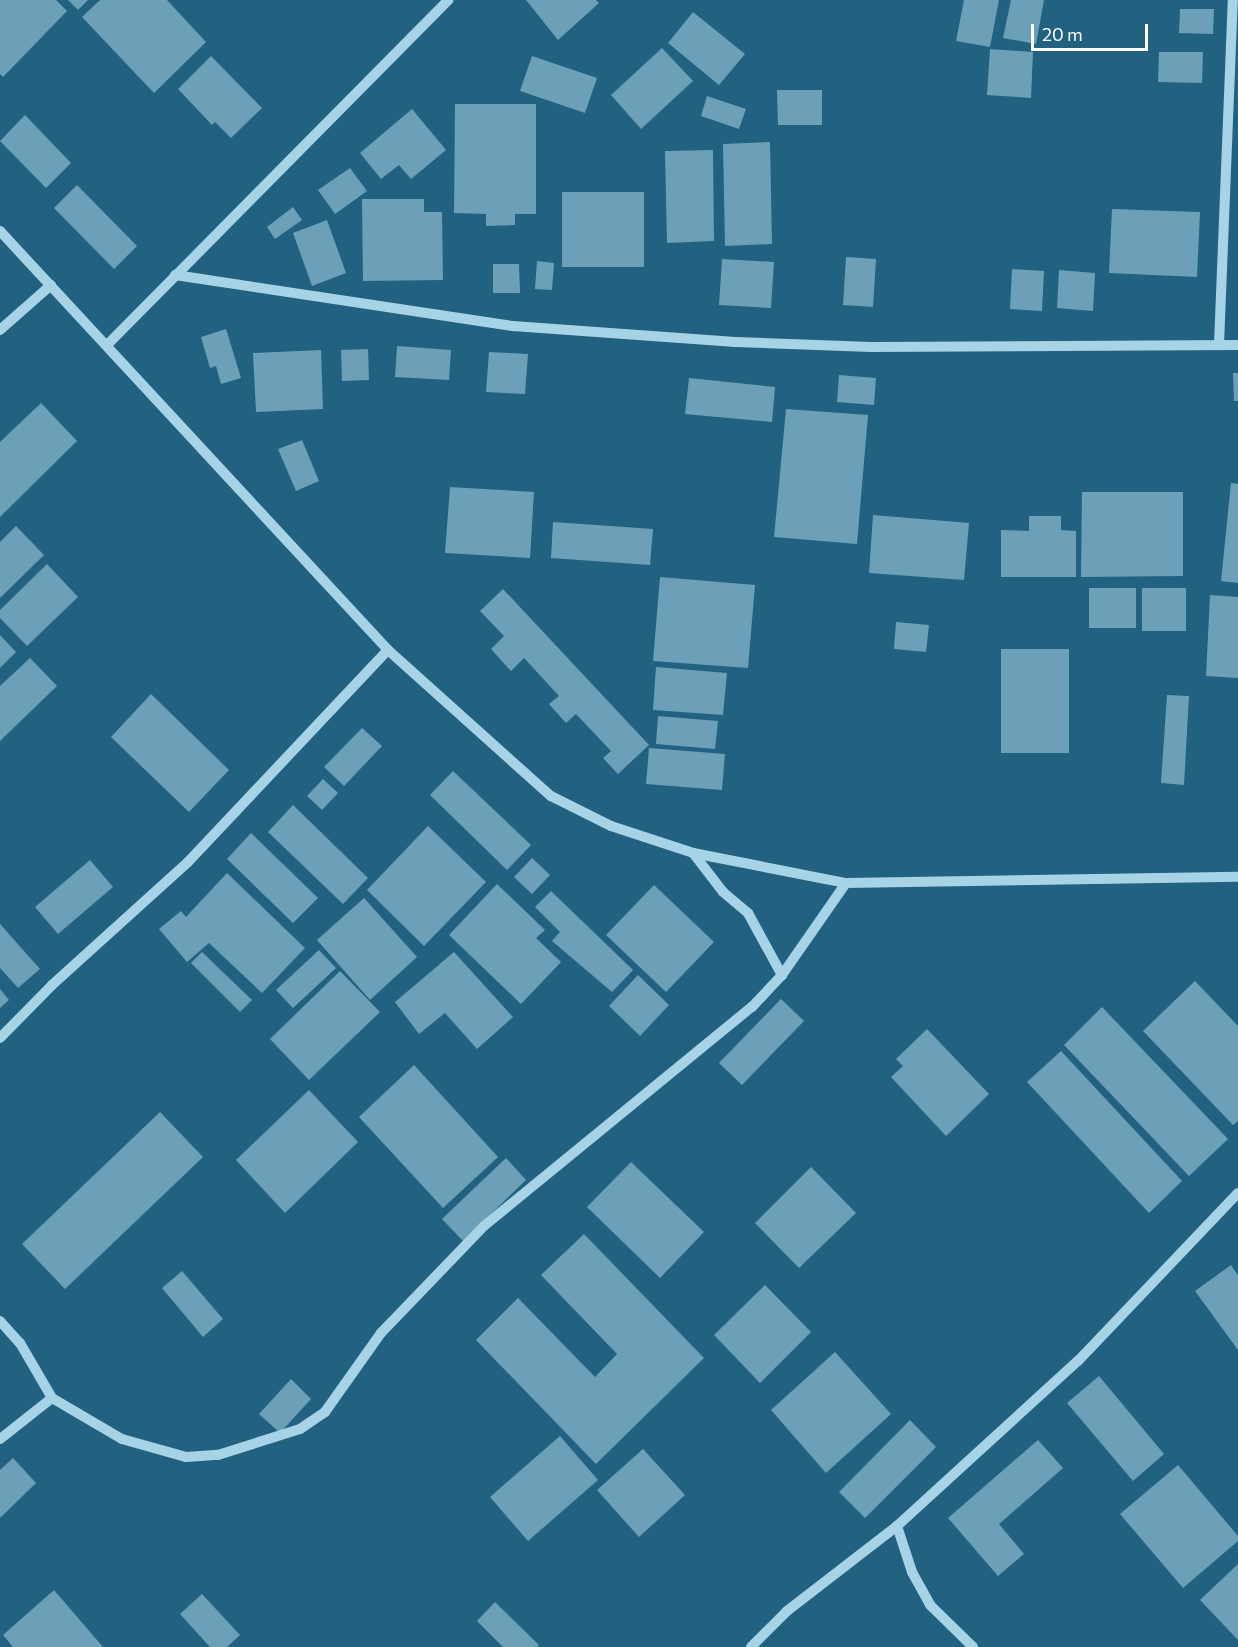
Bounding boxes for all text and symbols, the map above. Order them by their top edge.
scale bar [1034,12,1151,50]
text: 20 m [1042,23,1083,45]

